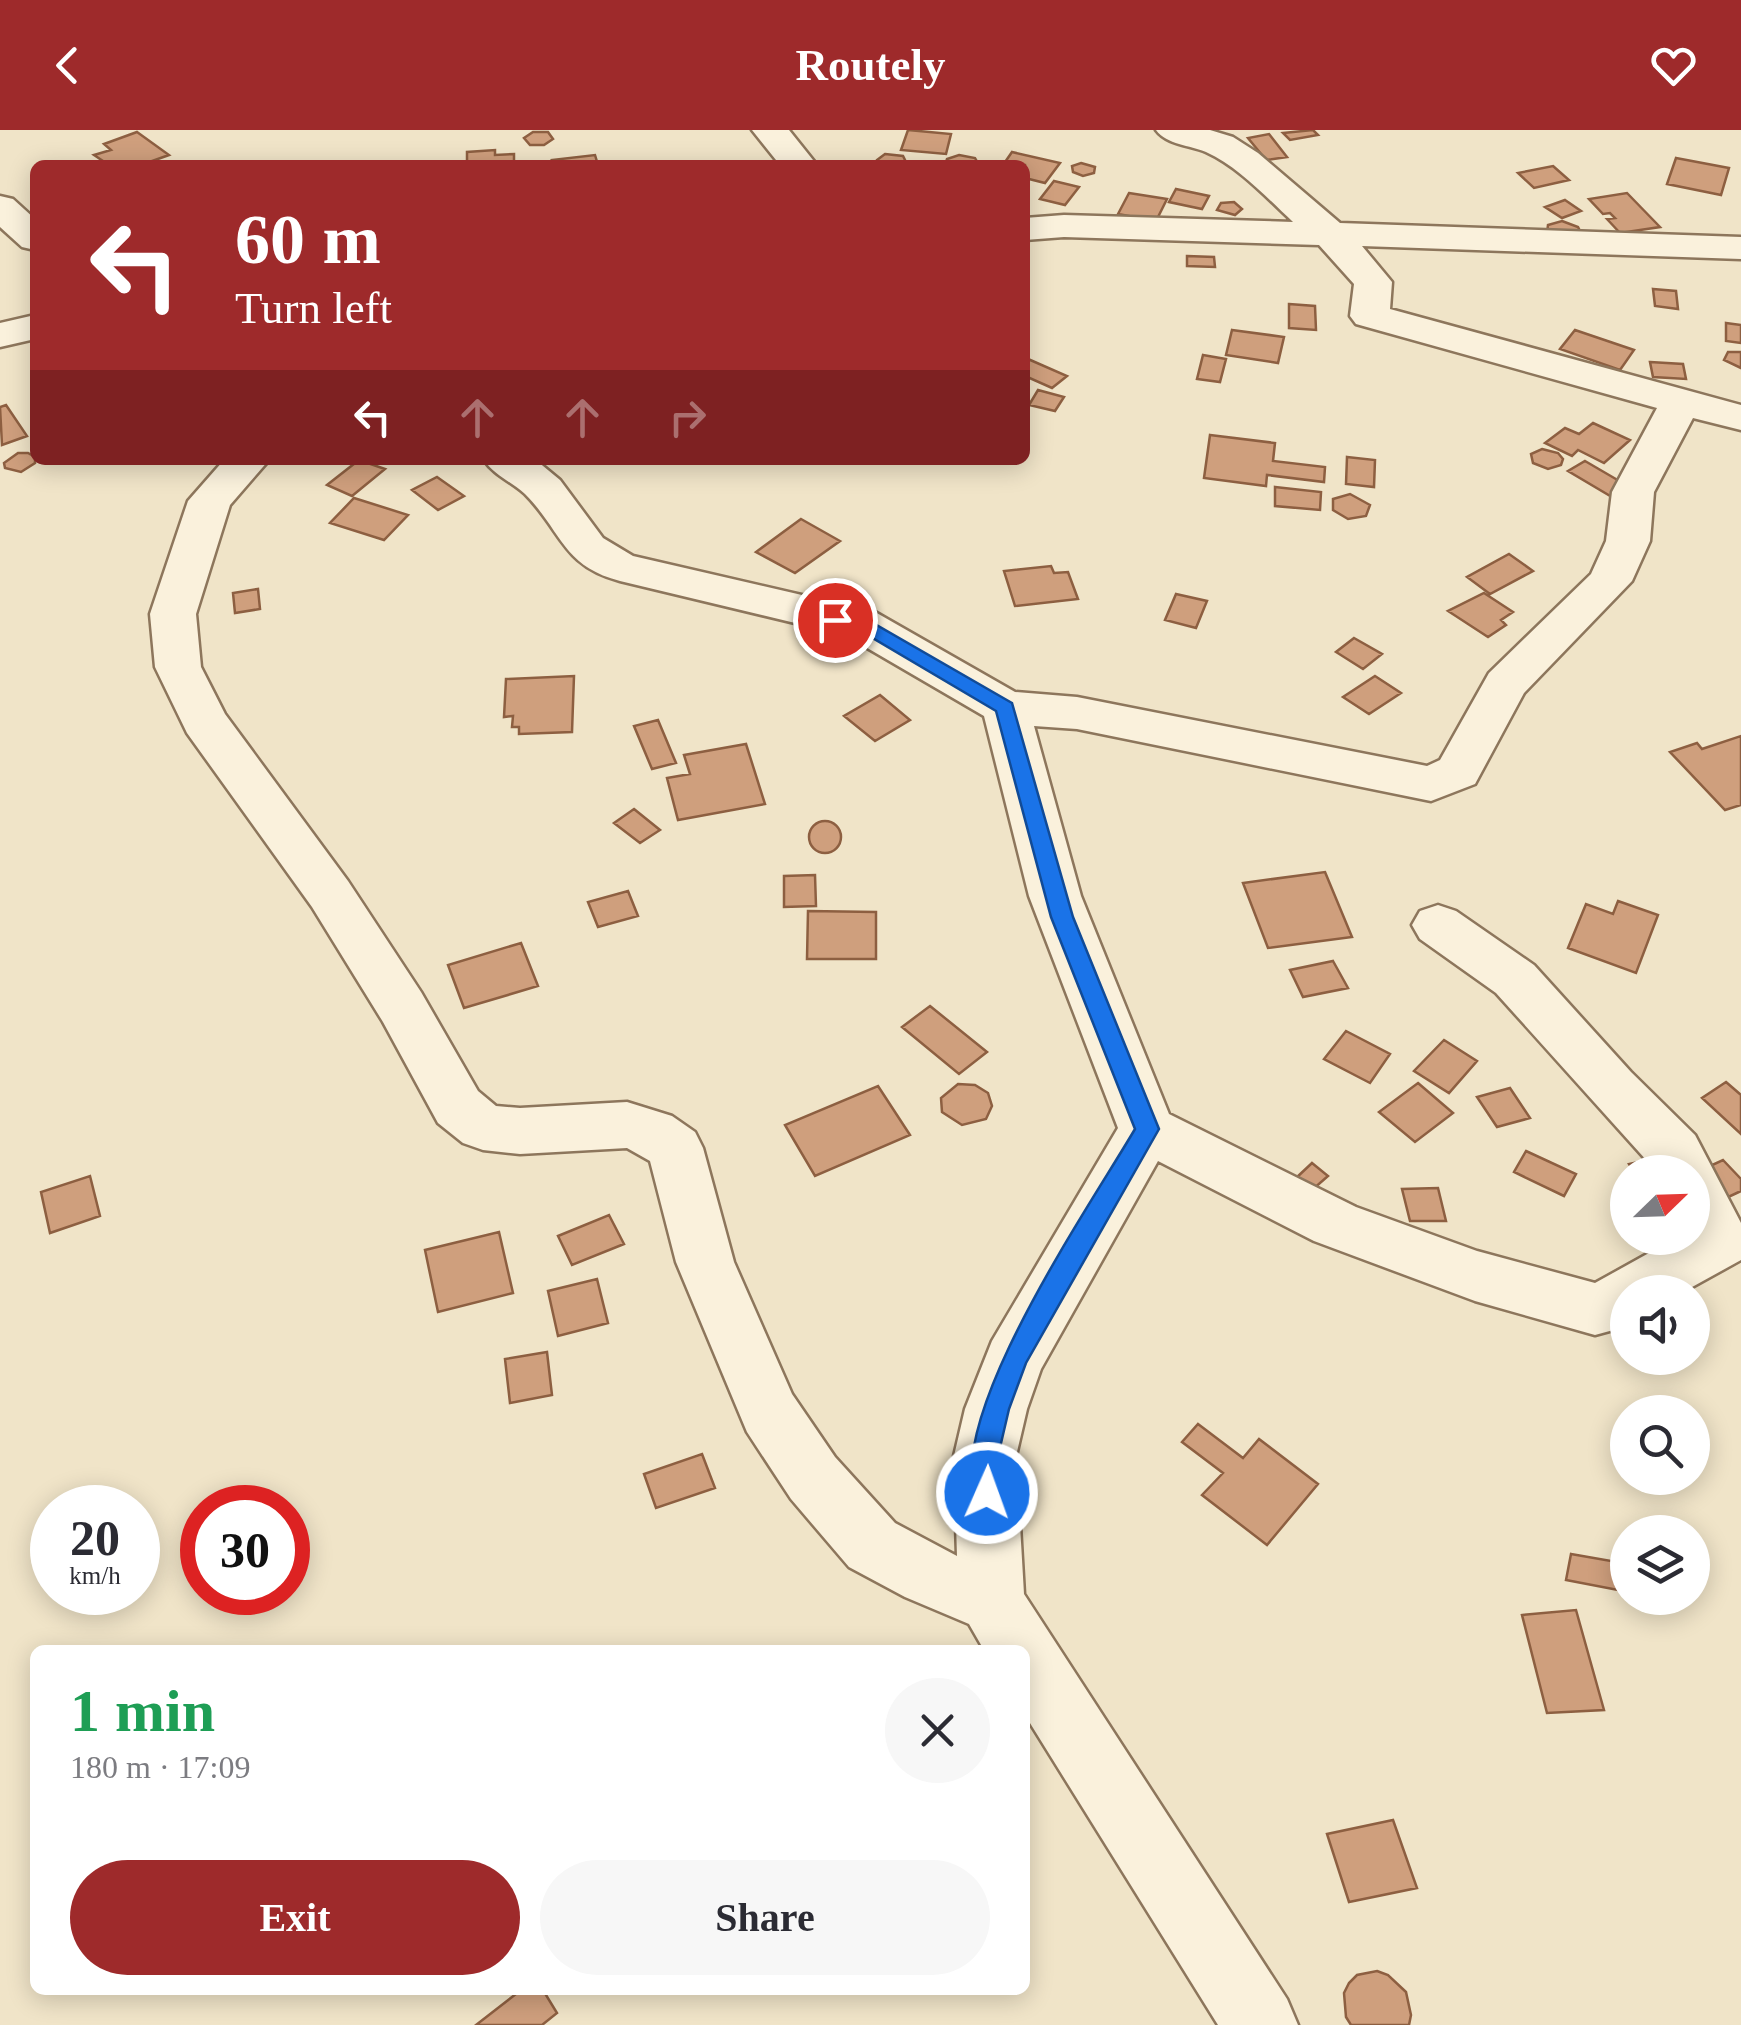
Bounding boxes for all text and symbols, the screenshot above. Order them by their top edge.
icon: back [40,38,95,93]
icon: heart [1646,38,1701,93]
text: Routely [796,40,946,90]
icon: left [70,200,200,330]
text: 60 m [235,201,381,278]
text: Turn left [235,283,392,333]
icon: left [345,390,400,445]
icon: ahead [450,390,505,445]
icon: ahead [555,390,610,445]
icon: right [660,390,715,445]
pin [793,578,878,663]
icon: arrive [808,593,863,648]
north arrow [1610,1155,1710,1255]
map controls [1610,1155,1710,1615]
button: sound [1610,1275,1710,1375]
button: search [1610,1395,1710,1495]
position arrow [935,1441,1039,1545]
speed limit sign: 30 [180,1485,310,1615]
text: 20 [70,1510,120,1566]
button: layers [1610,1515,1710,1615]
text: km/h [69,1562,121,1589]
text: 1 min [70,1678,215,1744]
button: close [885,1678,990,1783]
text: 180 m · 17:09 [70,1749,250,1785]
button: Exit [70,1860,520,1975]
button: Share [540,1860,990,1975]

